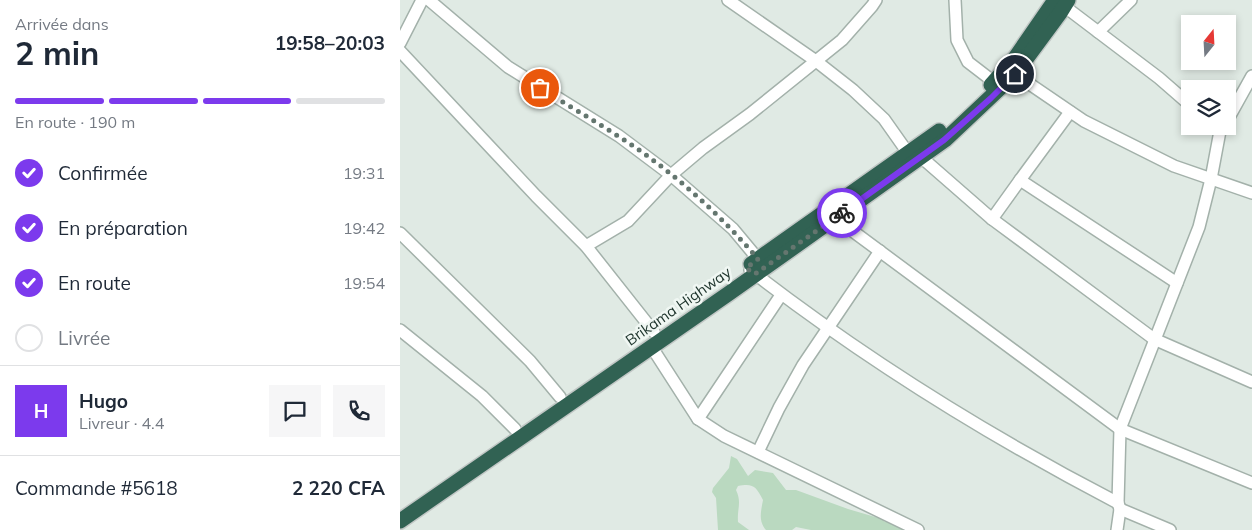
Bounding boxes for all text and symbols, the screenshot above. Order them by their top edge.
text: Arrivée dans [15,14,109,34]
north arrow [1181,15,1236,70]
map controls [1181,15,1236,135]
text: 19:58–20:03 [275,31,385,55]
text: 2 min [15,33,99,73]
pin [994,53,1036,95]
icon: home [1001,60,1029,88]
pin [519,67,561,109]
icon: bag [526,74,554,102]
button: layers [1181,80,1236,135]
text: En route · 190 m [15,112,135,132]
icon: check [15,159,43,187]
text: Confirmée [58,161,147,185]
text: 19:31 [343,163,385,183]
courier [817,188,867,238]
icon: bike [828,199,856,227]
icon: check [15,214,43,242]
text: En préparation [58,216,188,240]
text: 19:42 [343,218,385,238]
street label: Brikama Highway [622,262,734,350]
icon: check [15,269,43,297]
text: En route [58,271,131,295]
text: 19:54 [343,273,385,293]
text: Livrée [58,326,110,350]
button: chat [269,385,321,437]
button: phone [333,385,385,437]
text: Hugo [79,389,128,413]
text: H [34,399,48,423]
text: Livreur · 4.4 [79,413,164,433]
text: Commande #5618 [15,476,178,500]
text: 2 220 CFA [292,476,385,500]

